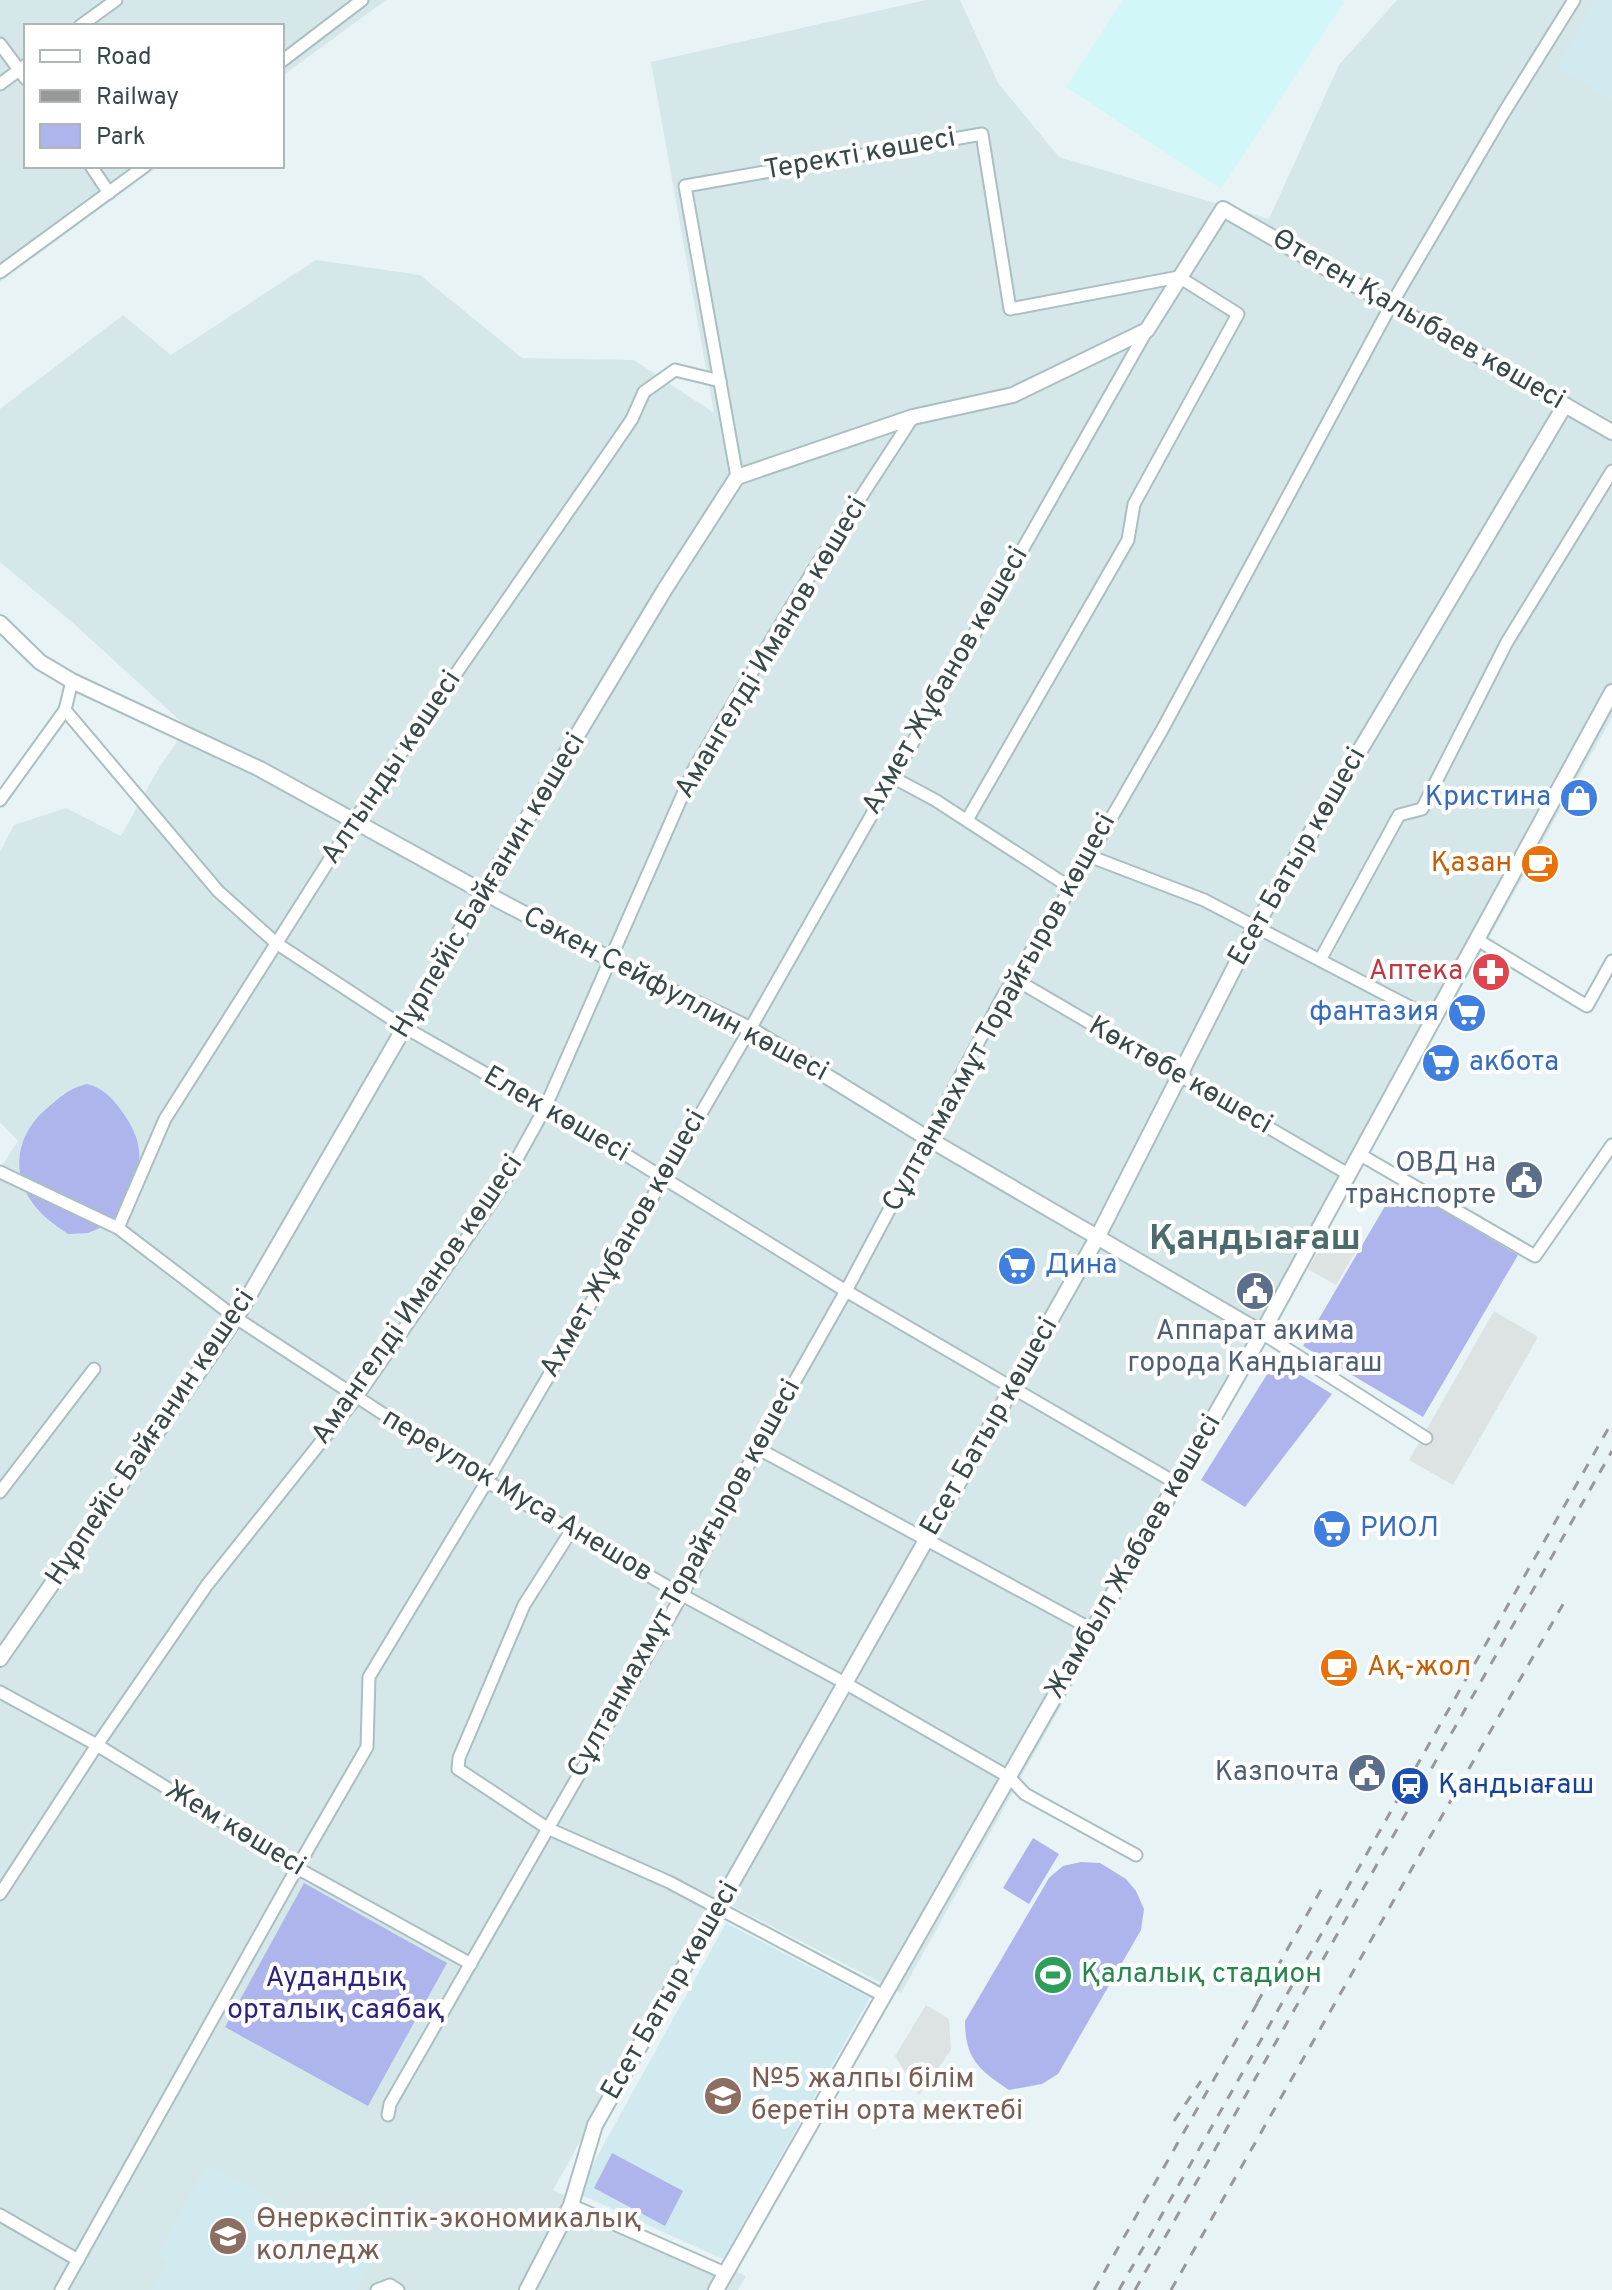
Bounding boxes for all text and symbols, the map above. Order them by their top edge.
legend [24,24,284,168]
text: Road [96,43,152,73]
text: Railway [96,83,179,113]
street label: Теректі көшесі [762,120,958,190]
text: Park [96,123,146,153]
street label: Өтеген Қалыбаев көшесі [1265,221,1571,419]
street label: Амангелді Иманов көшесі [667,490,877,806]
street label: Ахмет Жұбанов көшесі [855,541,1037,821]
street label: Алтынды көшесі [314,664,470,872]
street label: Нұрпейіс Байғанин көшесі [383,727,595,1045]
street label: Есет Батыр көшесі [1221,741,1375,973]
shop icon: Кристина [1558,777,1600,819]
place label: Кристина [1425,780,1551,816]
street label: Сұлтанмахмұт Торайғыров көшесі [875,807,1125,1219]
cafe icon: Қазан [1519,843,1561,885]
place label: Қазан [1431,846,1512,882]
street label: Сәкен Сейфуллин көшесі [516,899,834,1091]
pharmacy icon: Аптека [1470,951,1512,993]
place label: Аптека [1369,954,1463,990]
supermarket icon: фантазия [1446,992,1488,1034]
place label: фантазия [1309,995,1439,1031]
street label: Көктөбе көшесі [1082,1009,1278,1143]
supermarket icon: акбота [1420,1042,1462,1084]
place label: акбота [1469,1045,1559,1081]
street label: Елек көшесі [476,1059,636,1171]
street label: Ахмет Жұбанов көшесі [533,1104,715,1384]
place label: ОВД на транспорте [1345,1146,1496,1214]
street label: Амангелді Иманов көшесі [304,1148,532,1452]
public building icon: ОВД на транспорте [1503,1159,1545,1201]
district label: Қандыағаш [1149,1217,1361,1263]
supermarket icon: Дина [996,1245,1038,1287]
place label: Дина [1045,1248,1117,1284]
public building icon: Аппарат акима города Кандыагаш [1234,1270,1276,1312]
street label: Нұрпейіс Байғанин көшесі [38,1283,264,1593]
street label: Есет Батыр көшесі [913,1311,1067,1543]
place label: Аппарат акима города Кандыагаш [1128,1314,1382,1382]
street label: Сұлтанмахмұт Торайғыров көшесі [560,1373,810,1785]
street label: переулок Муса Анешов [375,1401,659,1591]
street label: Жамбыл Жабаев көшесі [1038,1408,1230,1706]
supermarket icon: РИОЛ [1311,1508,1353,1550]
place label: РИОЛ [1360,1511,1439,1547]
cafe icon: Ақ-жол [1318,1647,1360,1689]
place label: Ақ-жол [1367,1650,1471,1686]
public building icon: Казпочта [1346,1752,1388,1794]
place label: Казпочта [1215,1755,1339,1791]
station icon: Қандыағаш [1389,1765,1431,1807]
place label: Қандыағаш [1438,1768,1594,1804]
street label: Жем көшесі [158,1773,312,1885]
street label: Есет Батыр көшесі [594,1875,748,2107]
sports icon: Қалалық стадион [1032,1954,1074,1996]
place label: Қалалық стадион [1081,1957,1322,1993]
park label: Аудандық орталық саябақ [227,1961,445,2029]
place label: №5 жалпы білім беретін орта мектебі [751,2062,1023,2130]
school or university icon: №5 жалпы білім беретін орта мектебі [702,2075,744,2117]
place label: Өнеркәсіптік-экономикалық колледж [256,2202,641,2270]
school or university icon: Өнеркәсіптік-экономикалық колледж [207,2215,249,2257]

